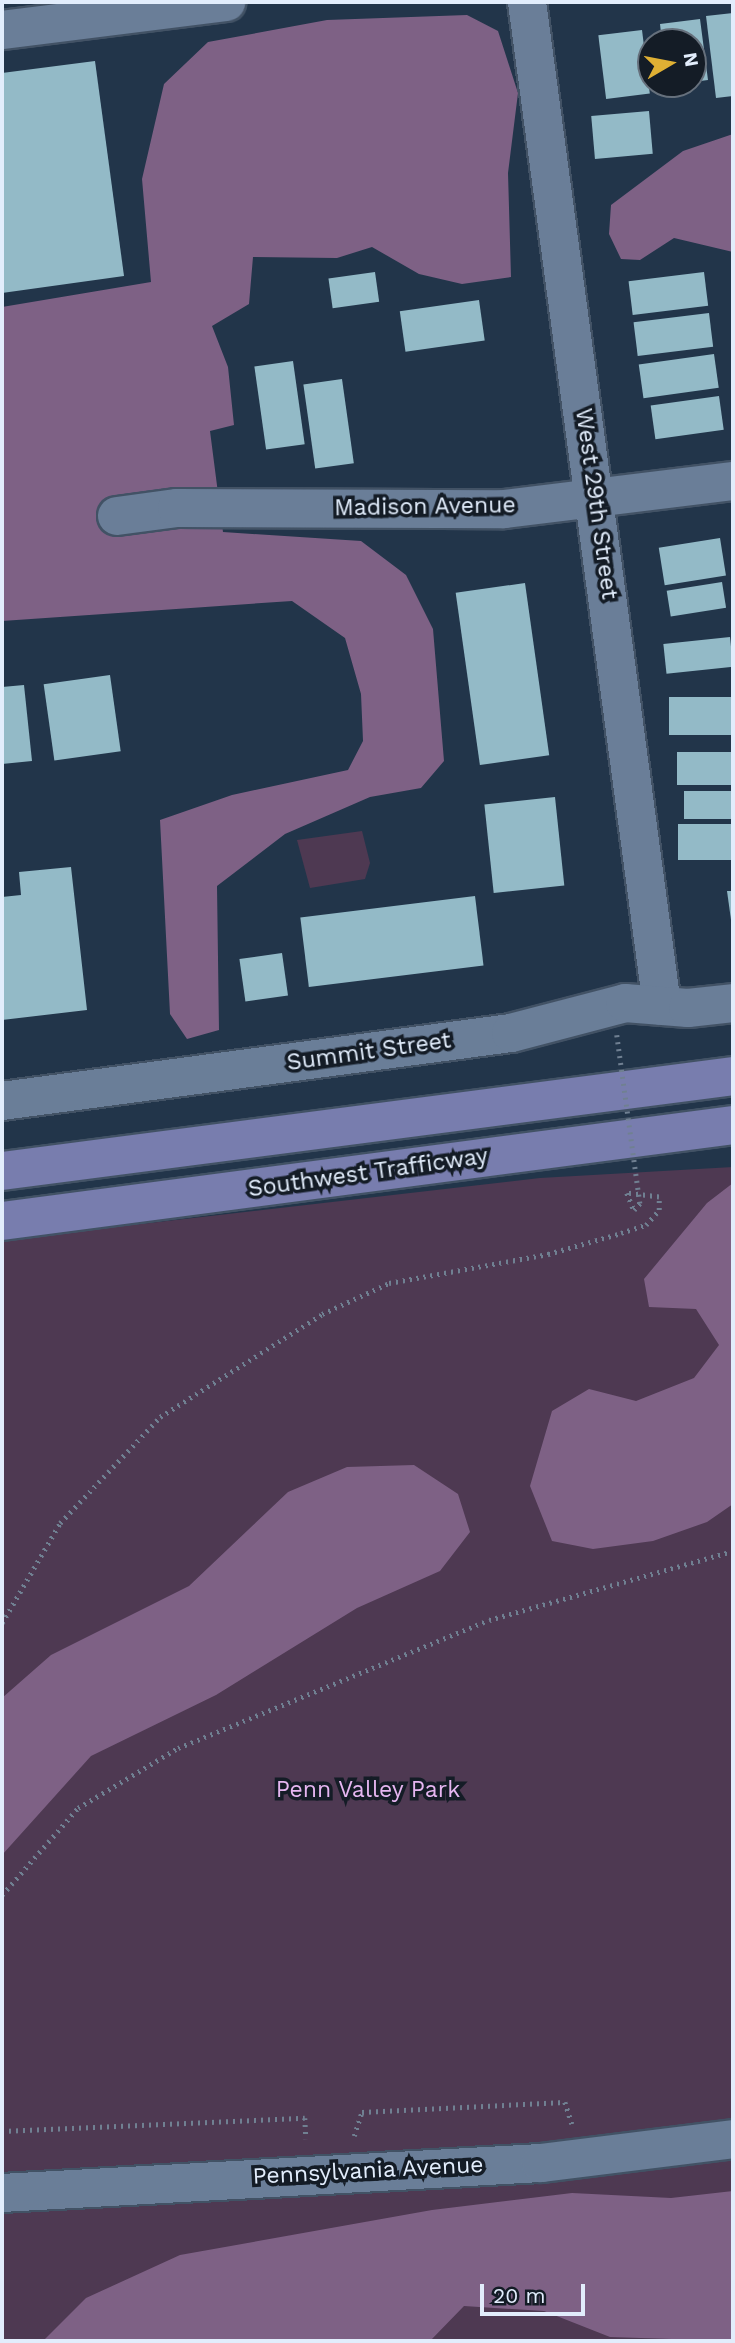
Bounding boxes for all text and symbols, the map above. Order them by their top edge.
north arrow [637,28,707,98]
text: N [679,51,704,69]
street label: West 29th Street [569,407,623,601]
street label: Madison Avenue [334,492,516,522]
street label: Summit Street [285,1027,453,1077]
street label: Southwest Trafficway [246,1142,490,1204]
park label: Penn Valley Park [275,1776,461,1804]
street label: Pennsylvania Avenue [251,2151,485,2191]
scale bar [483,2270,588,2314]
text: 20 m [493,2283,545,2308]

